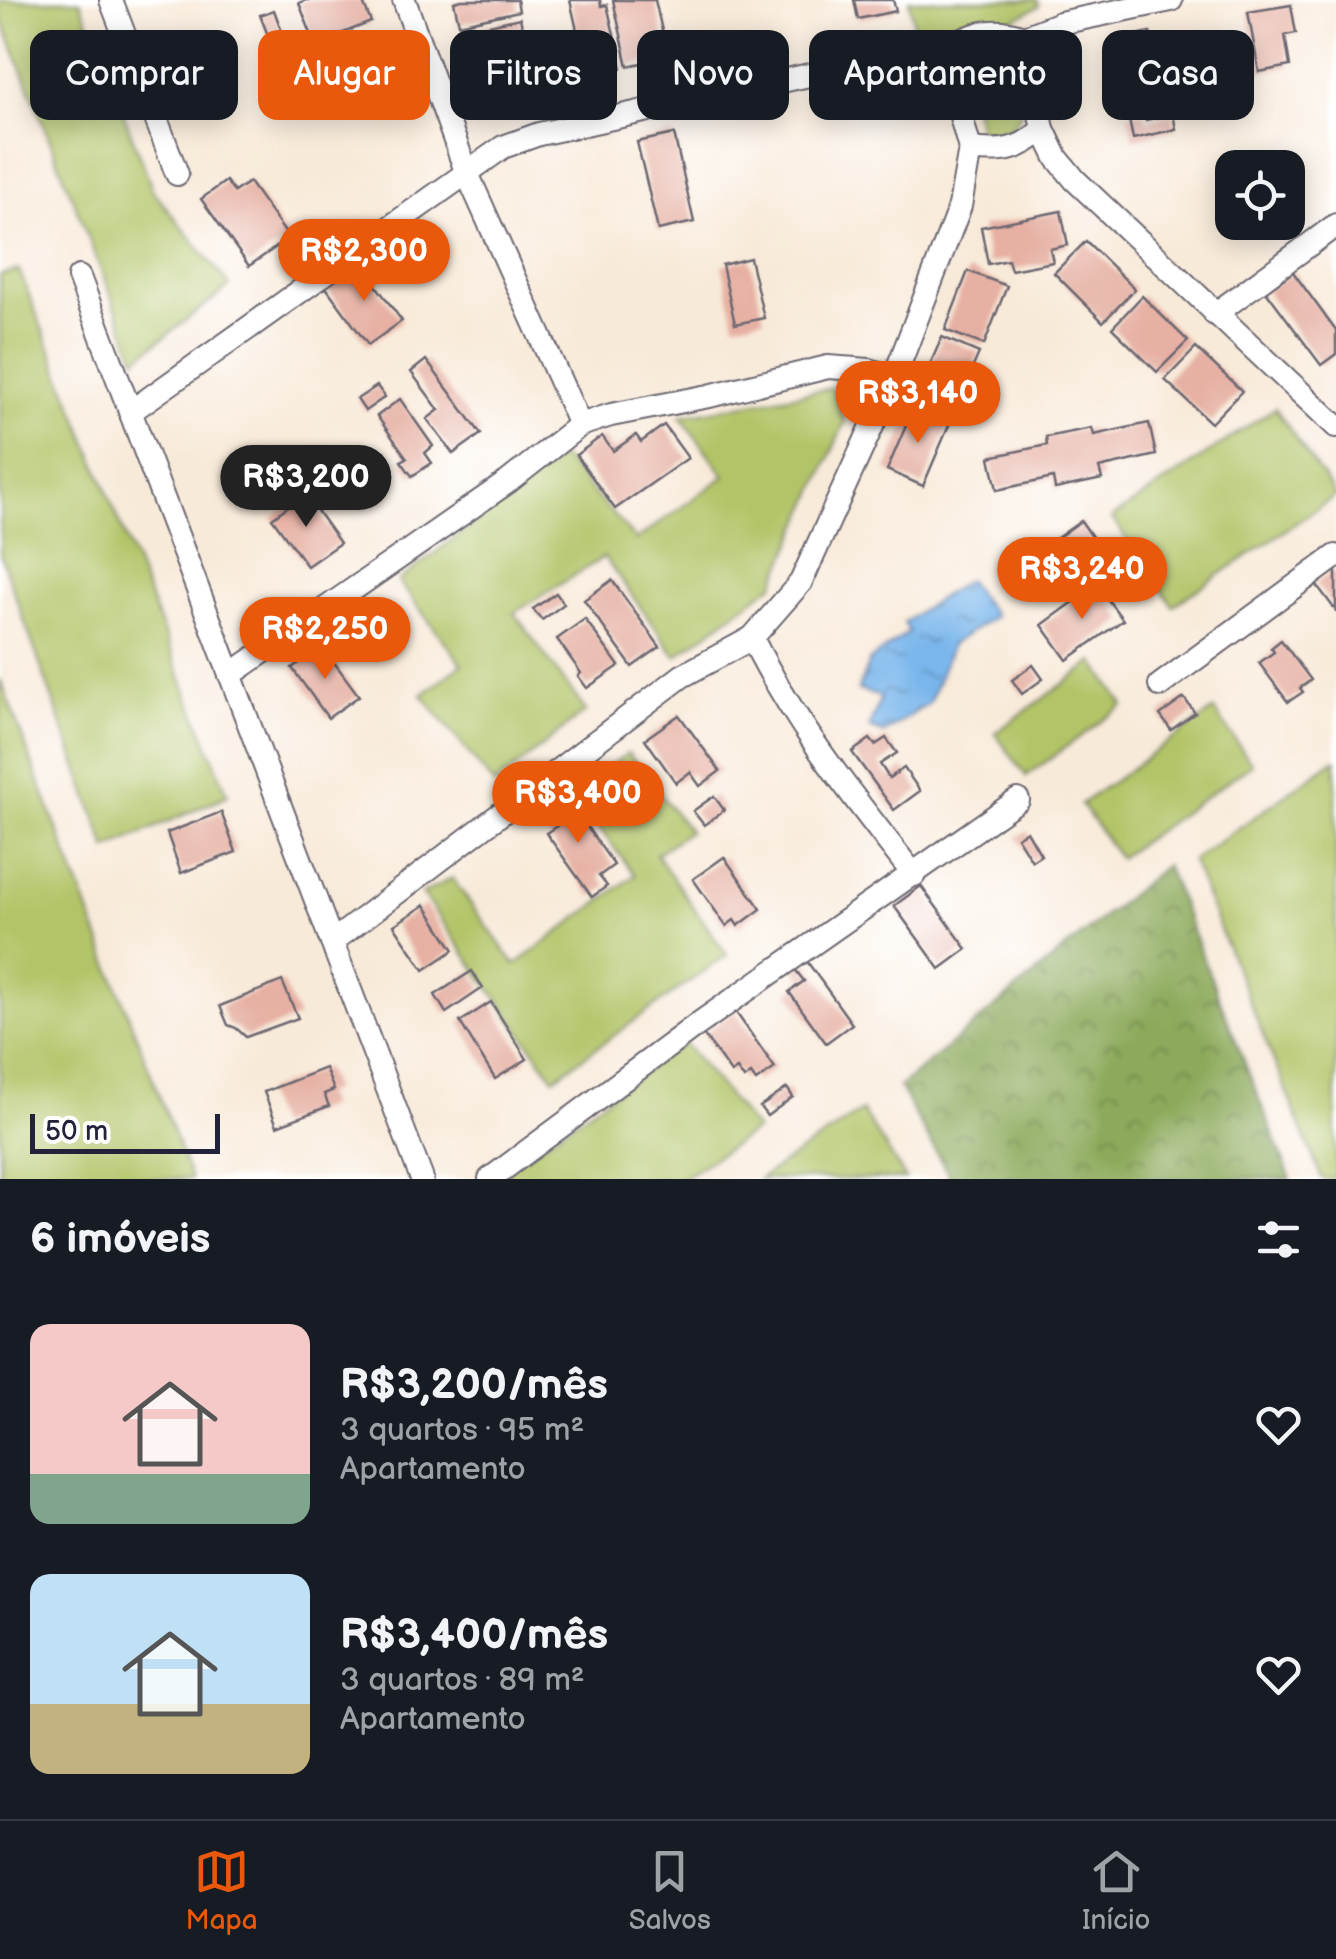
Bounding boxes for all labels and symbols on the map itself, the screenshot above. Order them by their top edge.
pin: R$2,300 [272,219,456,304]
pin: R$3,140 [826,361,1010,446]
pin: R$3,200 [214,445,398,530]
pin: R$3,240 [990,537,1174,622]
pin: R$2,250 [233,597,417,682]
pin: R$3,400 [486,761,670,846]
scale bar [30,1109,220,1154]

